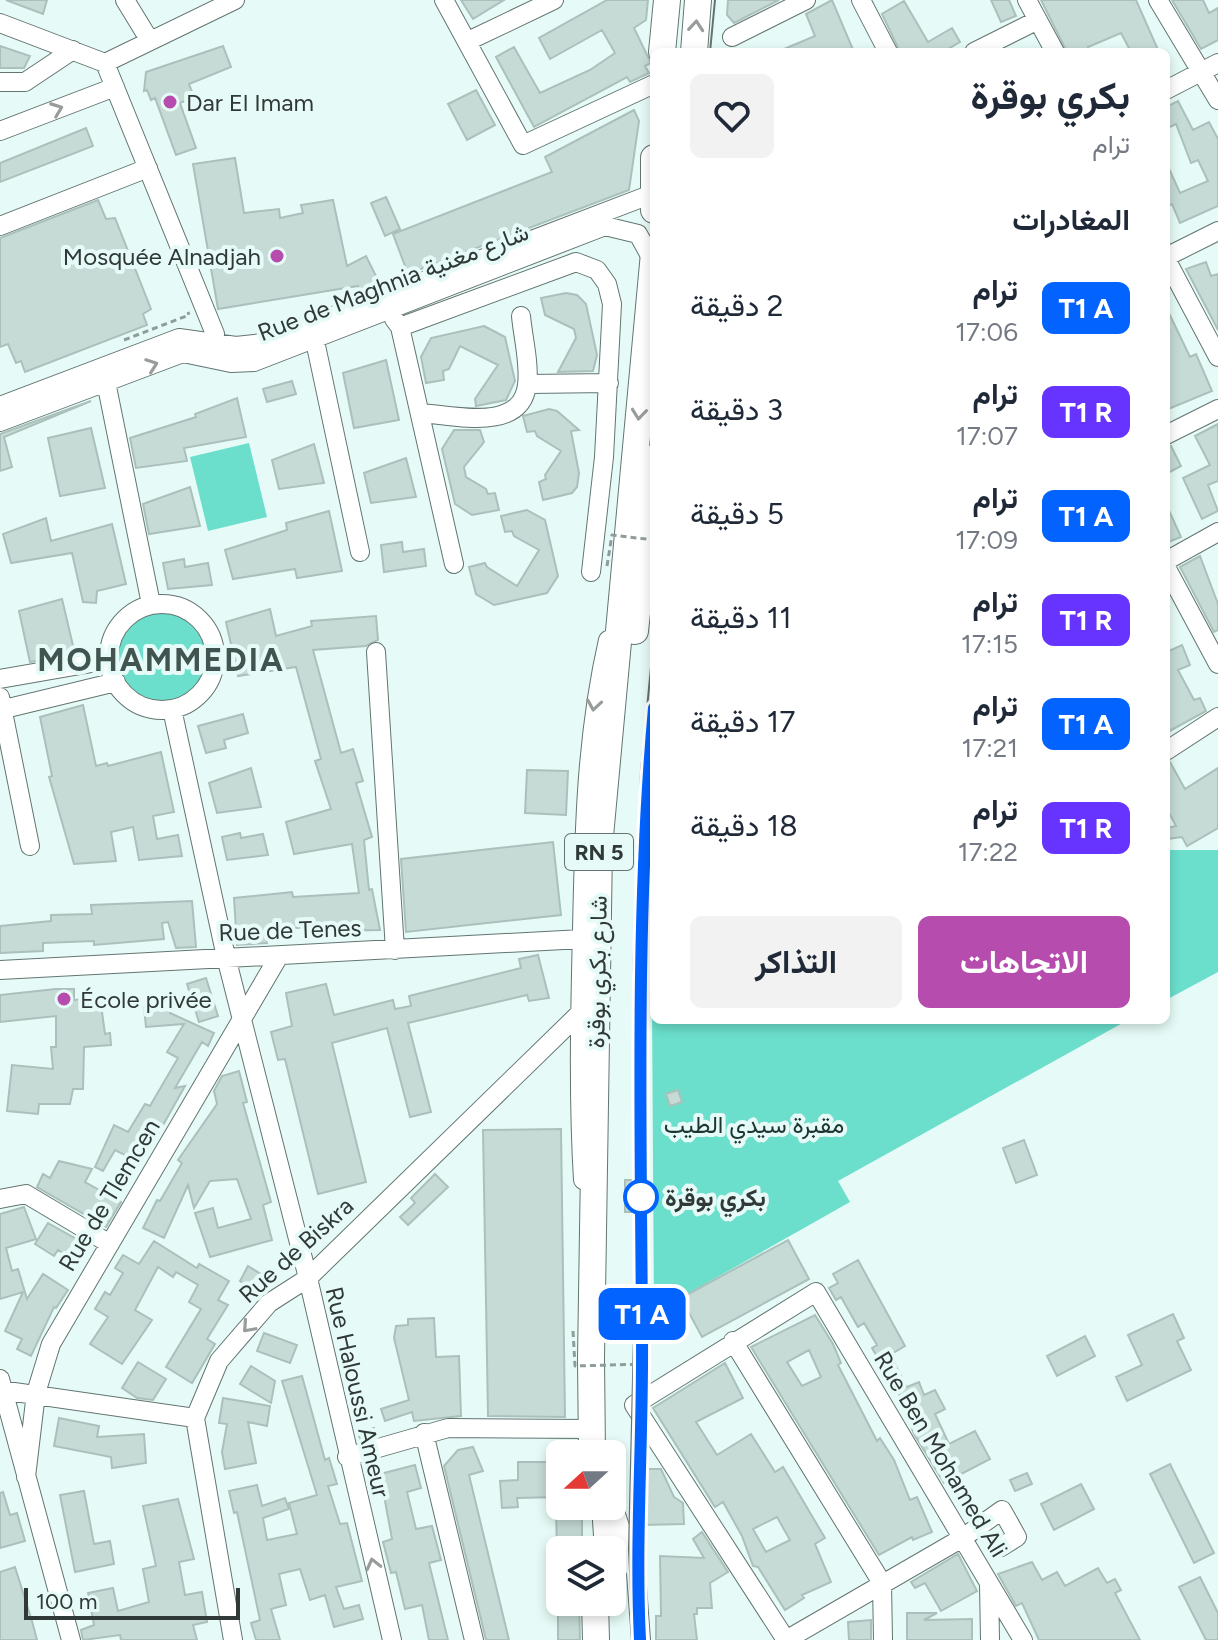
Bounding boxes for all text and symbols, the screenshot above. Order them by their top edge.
one-way arrow [687,19,704,32]
text: بكري بوقرة [970,73,1130,119]
button: heart [690,74,774,158]
place label: Dar El Imam [186,88,314,117]
marker: Dar El Imam [161,93,179,111]
one-way arrow [50,102,64,119]
text: ترام [1092,128,1130,160]
text: المغادرات [1012,201,1130,238]
street label: Rue de Maghnia شارع مغنية [254,217,533,349]
place label: Mosquée Alnadjah [63,242,261,271]
marker: Mosquée Alnadjah [268,247,286,265]
text: ترام [972,271,1018,308]
text: 2 دقيقة [690,287,784,324]
text: T1 A [1059,291,1113,325]
text: 17:06 [955,316,1018,348]
one-way arrow [144,358,158,375]
text: ترام [972,375,1018,412]
text: 3 دقيقة [690,391,783,428]
text: T1 R [1060,395,1112,429]
one-way arrow [630,408,647,421]
text: 17:07 [956,420,1018,452]
text: ترام [972,479,1018,516]
text: 5 دقيقة [690,495,784,532]
text: T1 A [1059,499,1113,533]
text: 17:09 [955,524,1018,556]
text: ترام [972,583,1018,620]
text: 11 دقيقة [690,599,792,636]
text: T1 R [1060,603,1112,637]
text: 17:15 [961,628,1018,660]
district label: MOHAMMEDIA [37,641,285,679]
text: ترام [972,687,1018,724]
one-way arrow [586,698,603,712]
text: 17 دقيقة [690,703,795,740]
text: T1 A [1059,707,1113,741]
text: 17:21 [961,732,1018,764]
text: ترام [972,791,1018,828]
text: 18 دقيقة [690,807,798,844]
text: T1 R [1060,811,1112,845]
road number: RN 5 [565,834,633,870]
text: 17:22 [958,836,1018,868]
street label: شارع بكري بوقرة [581,895,618,1049]
street label: Rue de Tenes [218,913,362,947]
button: التذاكر [690,916,902,1008]
button: الاتجاهات [918,916,1130,1008]
place label: École privée [80,985,212,1014]
marker: École privée [55,990,73,1008]
park label: مقبرة سيدي الطيب [664,1110,844,1144]
street label: Rue de Tlemcen [52,1114,166,1276]
marker: بكري بوقرة [624,1180,658,1214]
place label: بكري بوقرة [665,1183,766,1218]
street label: Rue de Biskra [233,1191,359,1309]
street label: Rue Haloussi Ameur [320,1284,396,1500]
line badge: T1 A [586,1288,698,1340]
text: T1 A [615,1297,669,1331]
one-way arrow [243,1317,257,1332]
street label: Rue Ben Mohamed Ali [868,1346,1014,1562]
north arrow [546,1440,626,1520]
map controls [546,1440,626,1616]
button: layers [546,1536,626,1616]
one-way arrow [365,1558,382,1572]
scale bar [24,1584,240,1620]
text: 100 m [36,1588,97,1615]

